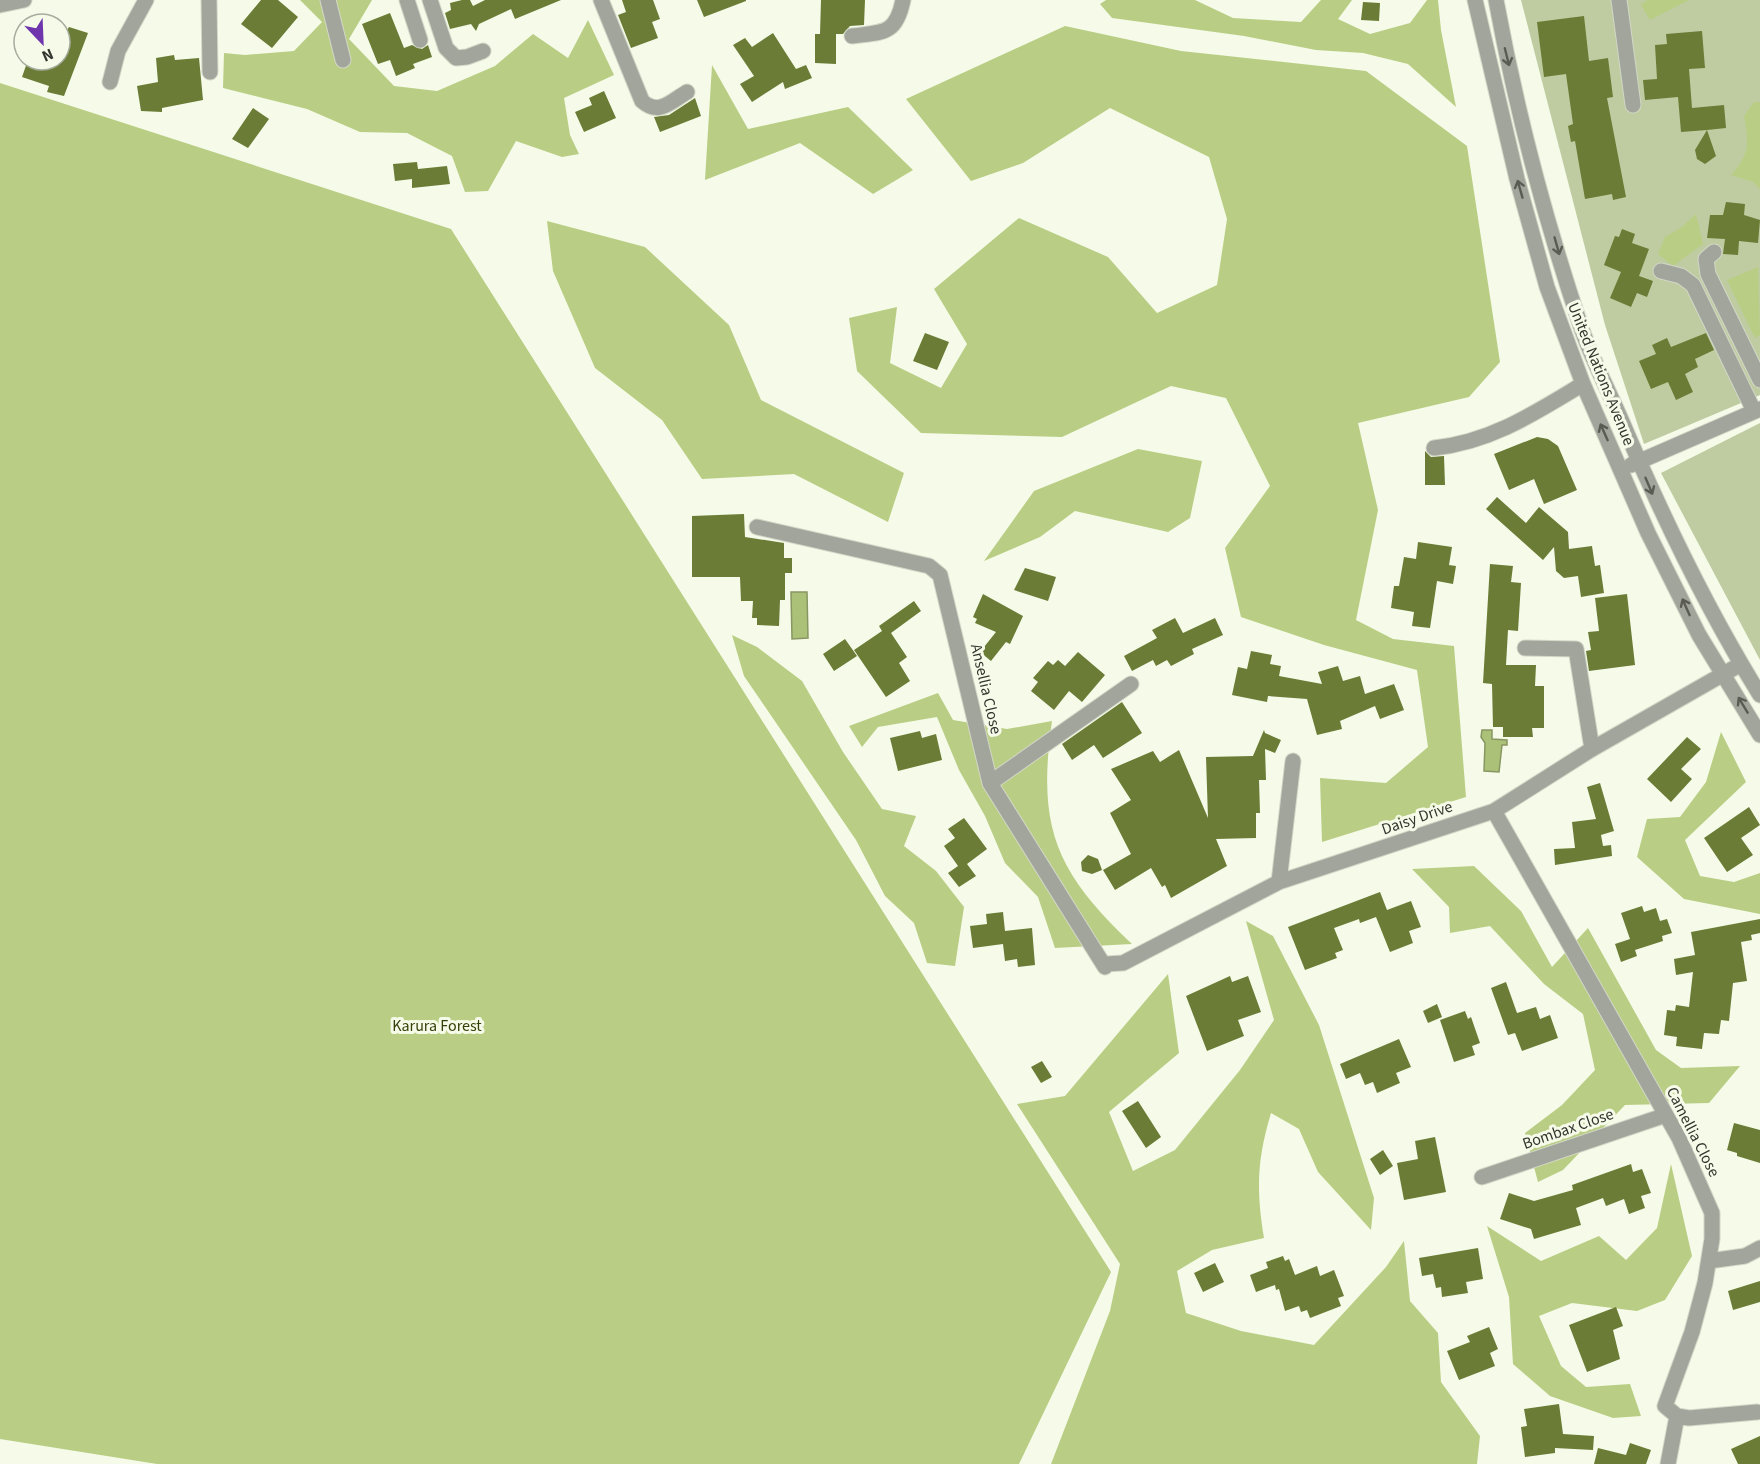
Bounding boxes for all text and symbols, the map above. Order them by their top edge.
north arrow [12,12,72,72]
text: N [38,43,57,67]
one-way arrow [1502,48,1514,67]
one-way arrow [1513,179,1525,198]
one-way arrow [1552,236,1563,255]
street label: United Nations Avenue [1562,299,1640,449]
one-way arrow [1598,423,1609,441]
one-way arrow [1644,477,1656,495]
one-way arrow [1680,598,1691,616]
street label: Ansellia Close [965,642,1007,736]
one-way arrow [1736,696,1748,713]
street label: Daisy Drive [1378,796,1456,840]
park label: Karura Forest [392,1015,482,1037]
street label: Camellia Close [1661,1083,1725,1181]
street label: Bombax Close [1520,1103,1616,1155]

